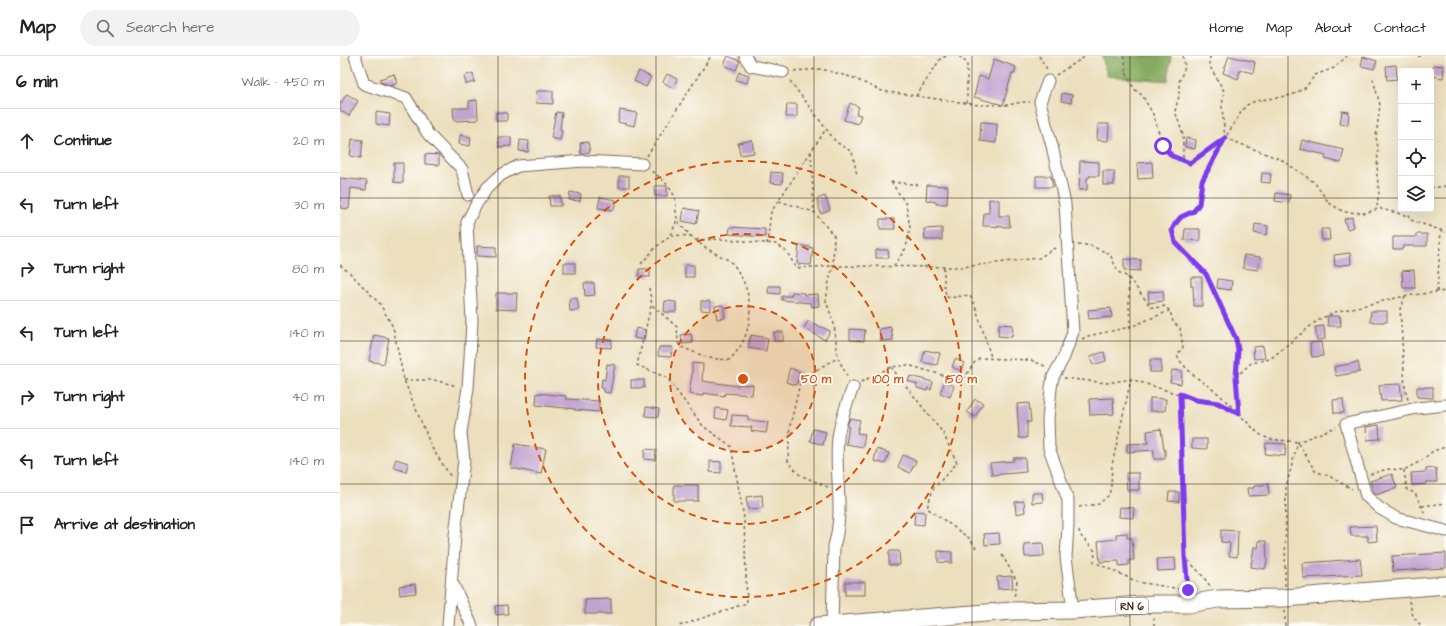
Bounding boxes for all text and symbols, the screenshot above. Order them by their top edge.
search box [80,10,360,46]
text: Map [20,14,56,41]
icon: search [94,17,116,39]
text: Search here [126,17,215,38]
text: Home [1209,18,1244,38]
text: Map [1266,18,1292,38]
text: About [1314,18,1352,38]
text: Contact [1374,18,1426,38]
map controls [1398,68,1434,212]
button: + [1398,68,1434,104]
text: 6 min [16,70,58,94]
text: Walk · 450 m [241,73,324,91]
button: − [1398,104,1434,140]
icon: ahead [16,130,38,152]
text: Continue [54,130,112,151]
text: 20 m [293,132,324,150]
route start [1154,137,1172,155]
button: locate [1398,140,1434,176]
button: layers [1398,176,1434,212]
icon: left [16,194,38,216]
text: Turn left [54,194,118,215]
text: 30 m [294,196,324,214]
icon: right [16,258,38,280]
text: Turn right [54,258,125,279]
text: 80 m [292,260,324,278]
icon: left [16,322,38,344]
text: Turn left [54,322,118,343]
text: 140 m [290,324,324,342]
text: 50 m [801,371,832,388]
text: 100 m [873,371,904,388]
text: 150 m [945,371,978,388]
centre of rings [736,372,750,386]
icon: right [16,386,38,408]
text: Turn right [54,386,125,407]
text: 40 m [292,388,324,406]
icon: left [16,450,38,472]
text: Turn left [54,450,118,471]
text: 140 m [290,452,324,470]
icon: arrive [16,514,38,536]
text: Arrive at destination [54,514,195,535]
route end [1179,581,1197,599]
road number: RN 6 [1116,598,1148,614]

